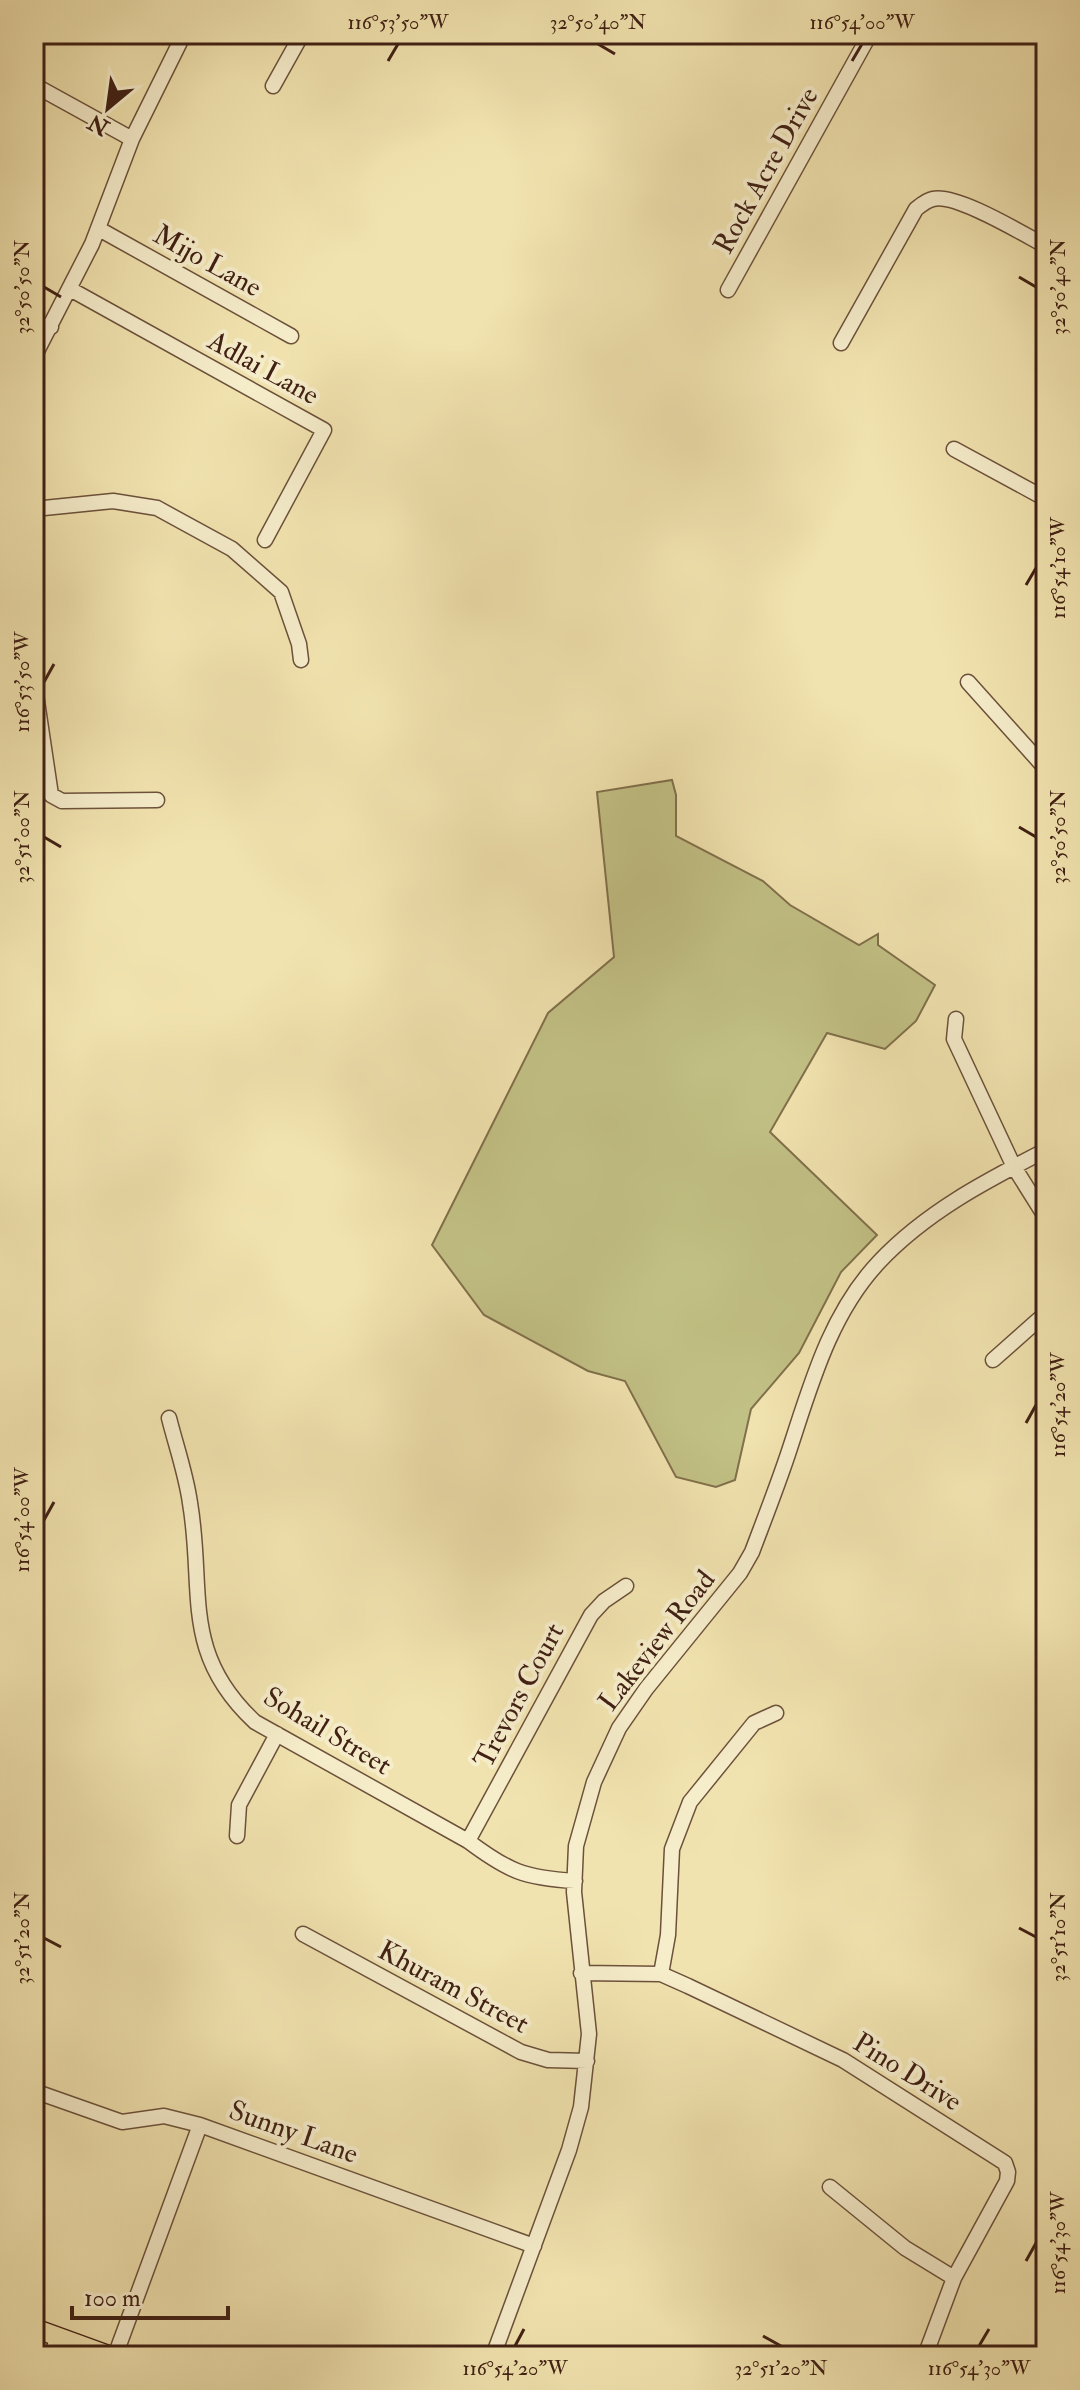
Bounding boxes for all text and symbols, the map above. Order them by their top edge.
text: 116°53'50"W [348,10,449,35]
text: 32°50'40"N [550,10,646,35]
text: 116°54'00"W [809,10,915,35]
north arrow [68,68,148,148]
street label: Rock Acre Drive [706,81,827,260]
text: N [83,107,115,142]
street label: Mijo Lane [147,217,268,305]
text: 32°50'40"N [1046,239,1071,335]
text: 32°50'50"N [10,240,35,334]
street label: Adlai Lane [201,323,325,413]
text: 116°54'10"W [1046,516,1071,619]
text: 116°53'50"W [10,631,35,732]
text: 32°51'00"N [10,790,35,884]
text: 32°50'50"N [1046,790,1071,884]
text: 116°54'20"W [1046,1352,1071,1458]
text: 116°54'00"W [10,1467,35,1573]
street label: Lakeview Road [591,1563,723,1718]
street label: Trevors Court [467,1617,572,1774]
street label: Sohail Street [257,1679,398,1783]
text: 32°51'20"N [10,1891,35,1984]
text: 32°51'10"N [1046,1892,1071,1982]
street label: Khuram Street [372,1933,535,2042]
street label: Pino Drive [846,2025,968,2119]
street label: Sunny Lane [224,2093,363,2172]
text: 116°54'30"W [1046,2191,1071,2294]
scale bar [72,2270,228,2320]
text: 100 m [84,2283,141,2314]
text: 116°54'20"W [463,2356,568,2381]
text: 32°51'20"N [735,2356,828,2381]
text: 116°54'30"W [928,2356,1031,2381]

